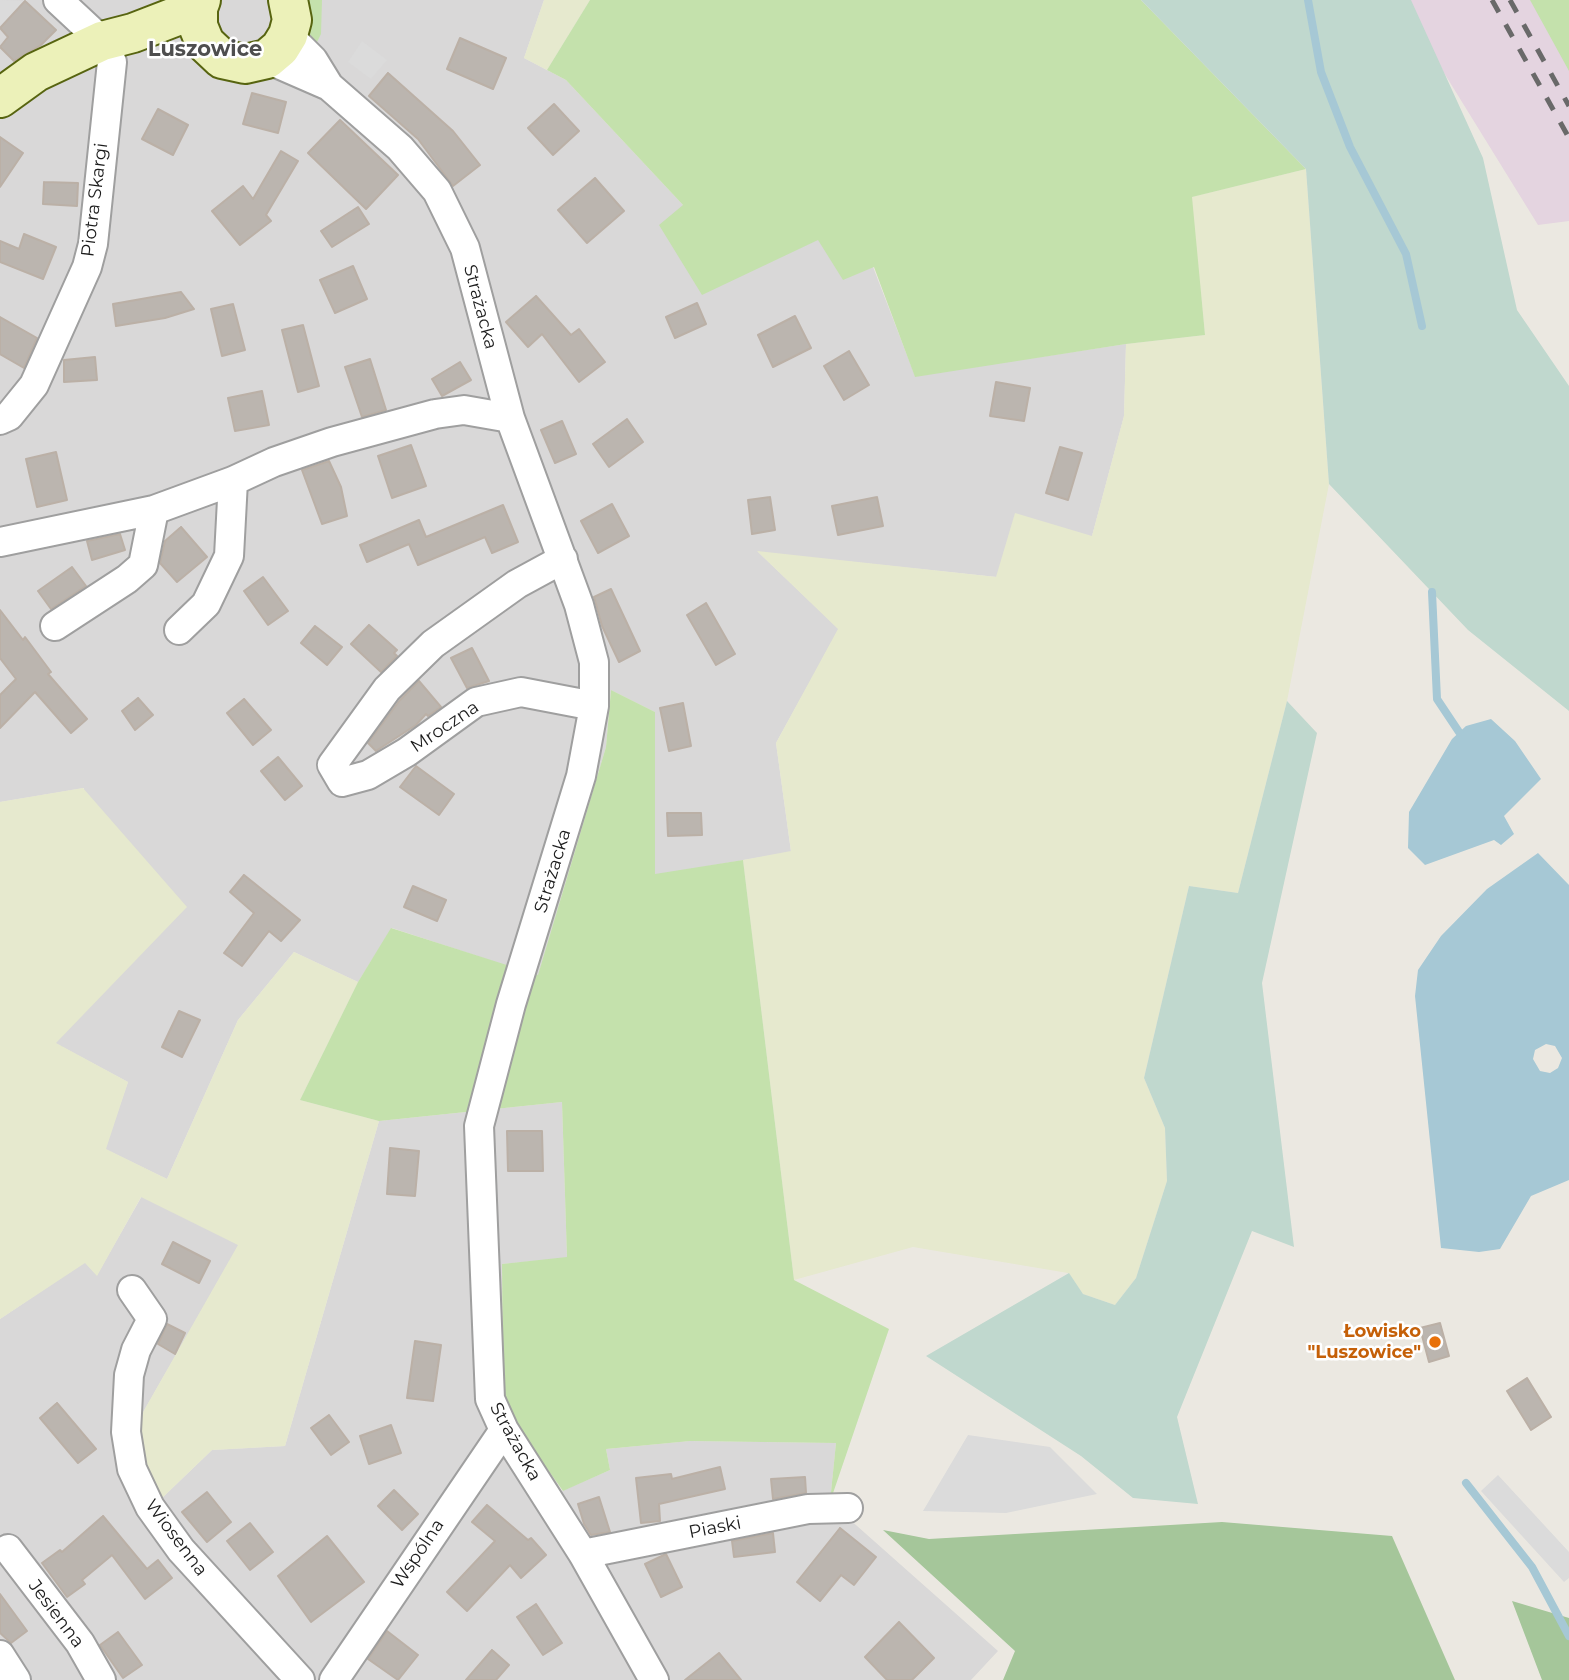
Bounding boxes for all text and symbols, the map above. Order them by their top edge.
district label: Luszowice [148,37,262,63]
street label: Piotra Skargi [77,142,113,258]
street label: Strażacka [458,262,502,352]
street label: Mroczna [407,696,483,758]
street label: Strażacka [530,826,576,916]
place label: Łowisko "Luszowice" [1308,1321,1421,1364]
marker: Łowisko "Luszowice" [1427,1334,1443,1350]
street label: Strażacka [485,1399,545,1485]
street label: Wiosenna [140,1495,212,1581]
street label: Piaski [687,1512,743,1544]
street label: Wspólna [387,1515,449,1593]
street label: Jesienna [23,1576,89,1652]

